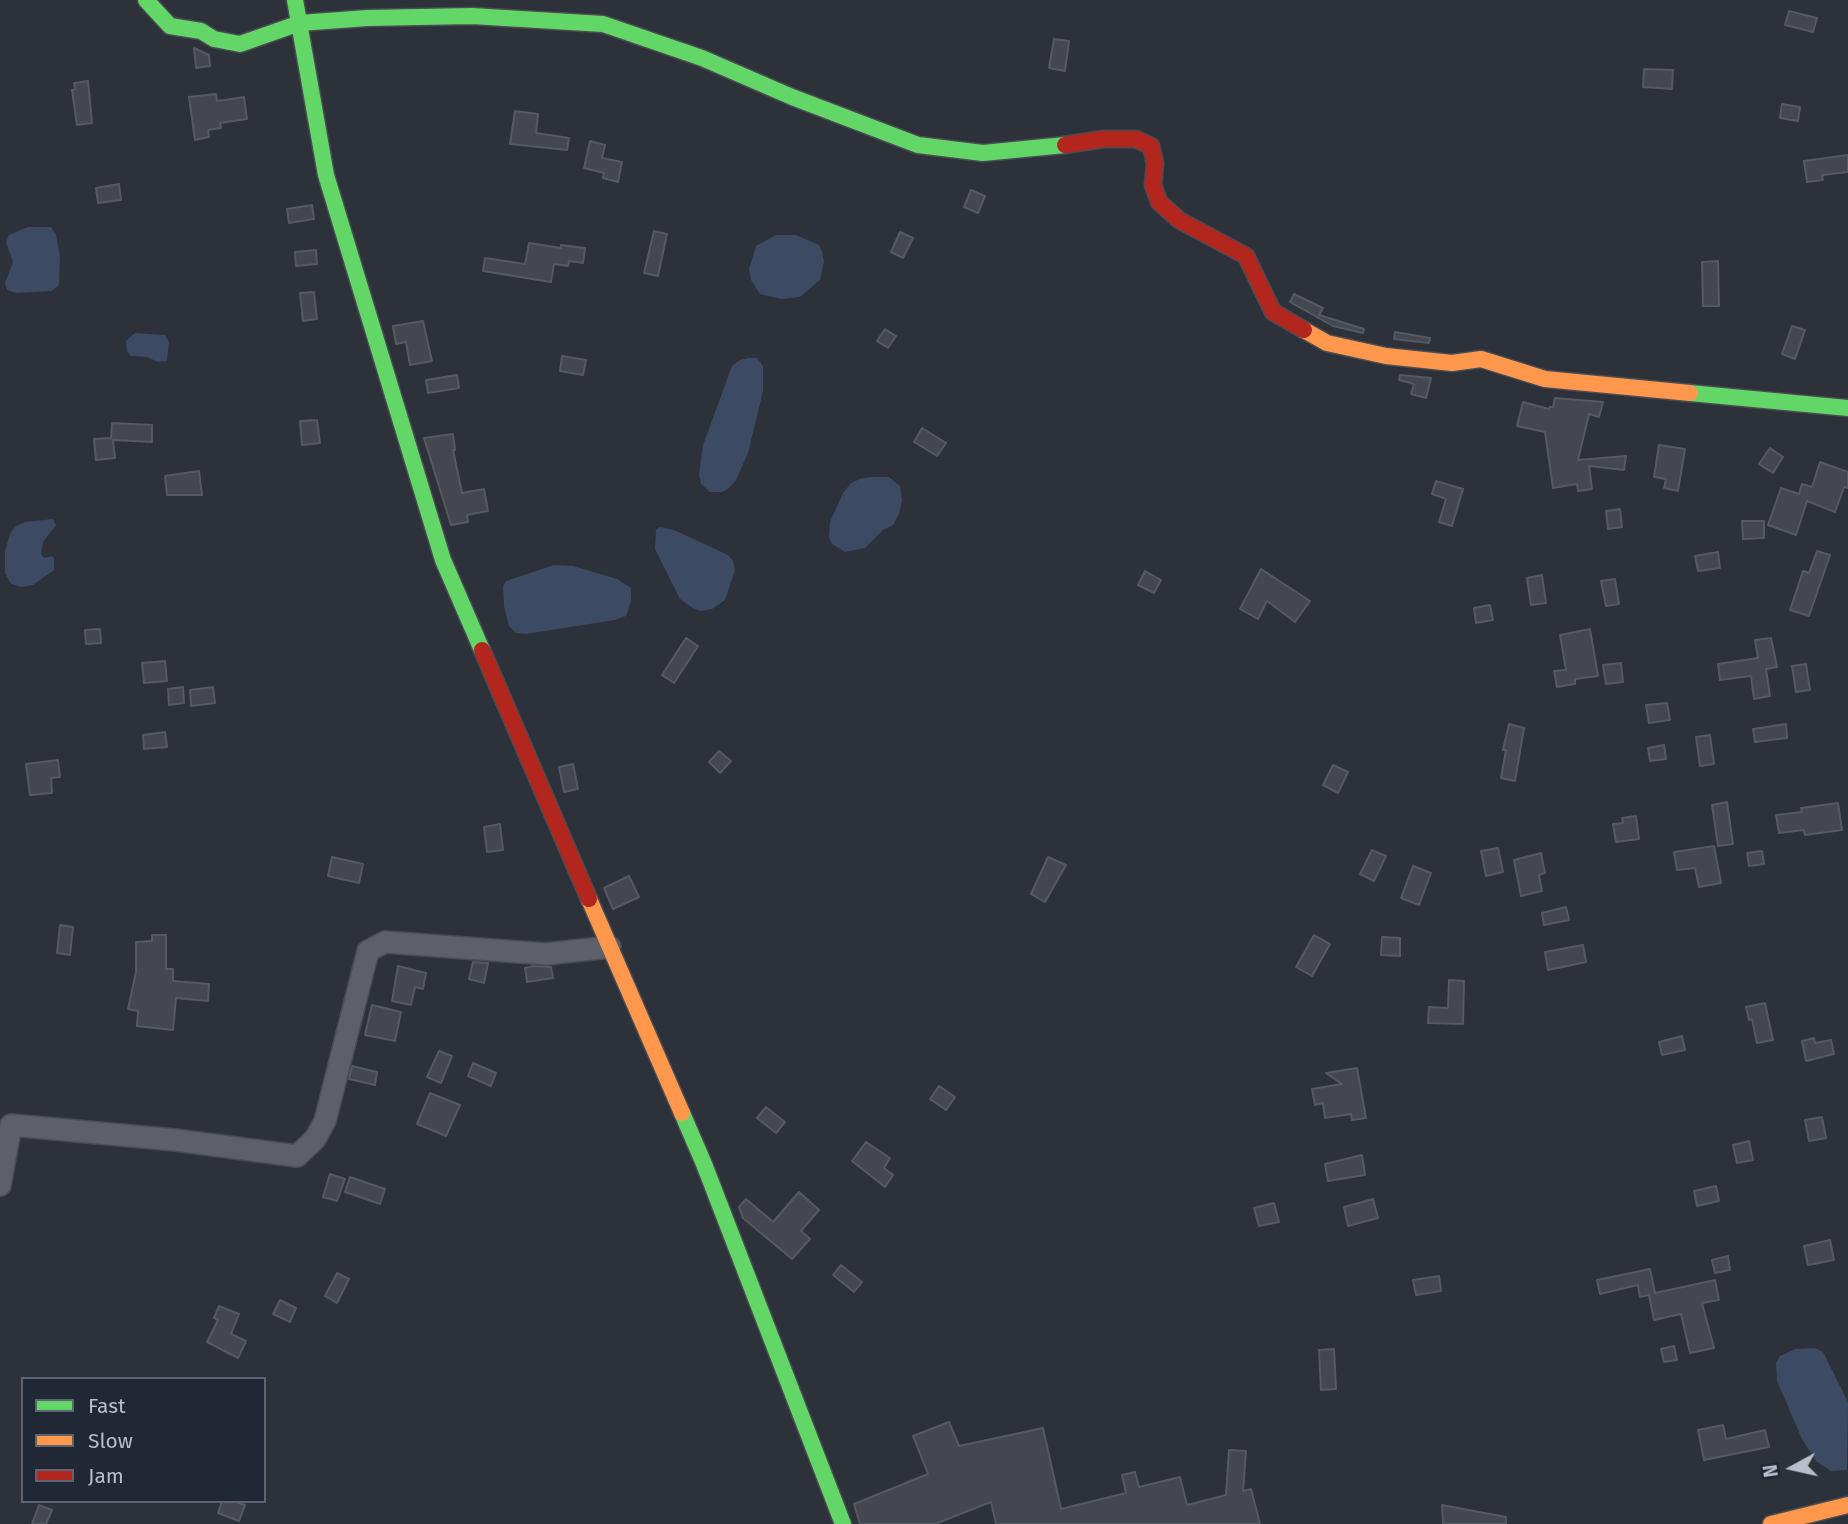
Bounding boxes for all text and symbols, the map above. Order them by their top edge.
legend [21,1377,266,1503]
text: Fast [88,1393,126,1419]
text: Slow [88,1428,133,1454]
north arrow [1757,1433,1827,1503]
text: Jam [88,1463,124,1489]
text: N [1758,1463,1783,1479]

